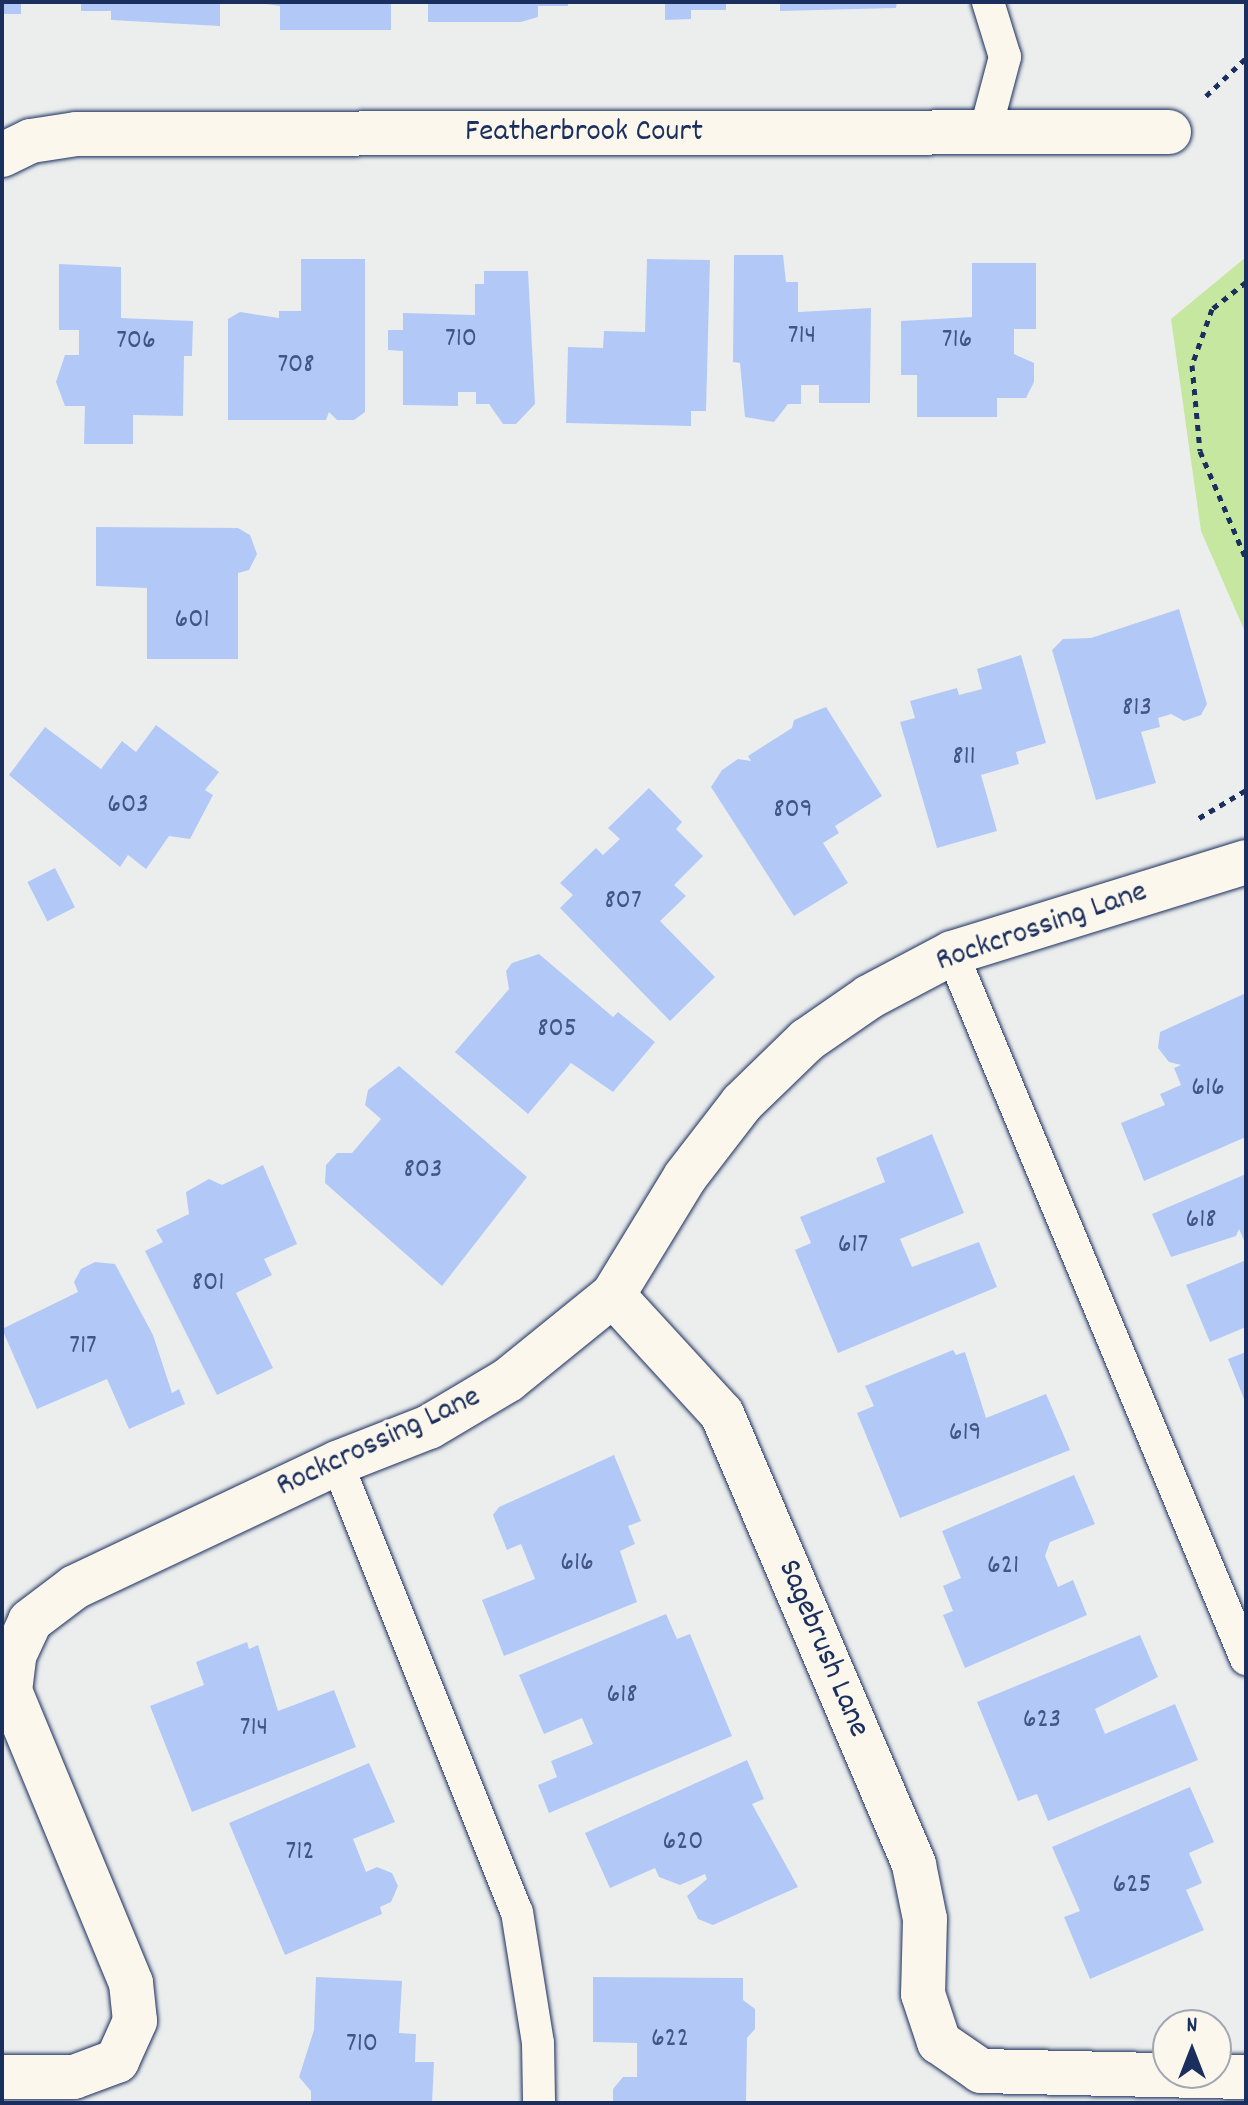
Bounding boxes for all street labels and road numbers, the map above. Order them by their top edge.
street label: Featherbrook Court [465,114,703,152]
street label: Rockcrossing Lane [931,874,1153,982]
street label: Rockcrossing Lane [271,1379,487,1507]
street label: Sagebrush Lane [767,1554,877,1744]

